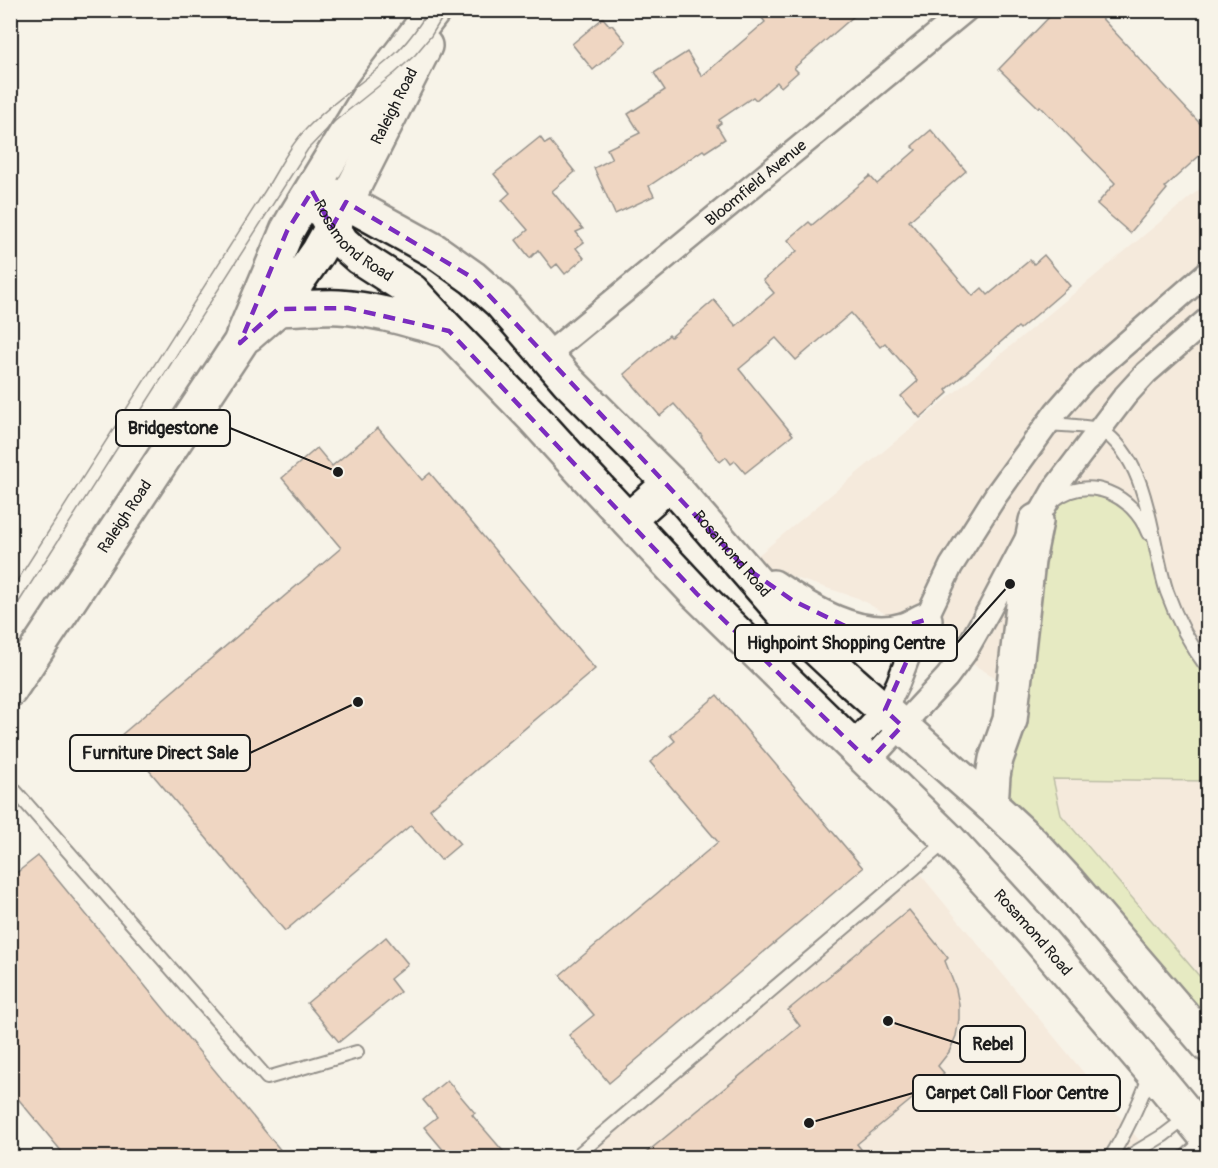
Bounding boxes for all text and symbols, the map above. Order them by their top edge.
street label: Raleigh Road [367,64,422,148]
street label: Bloomfield Avenue [701,135,811,231]
street label: Rosamond Road [309,196,397,286]
callout: Bridgestone [116,410,230,446]
text: Bridgestone [128,417,219,440]
street label: Raleigh Road [93,476,156,557]
street label: Rosamond Road [689,506,775,602]
callout: Highpoint Shopping Centre [735,625,957,661]
text: Highpoint Shopping Centre [747,632,946,655]
callout: Furniture Direct Sale [70,735,250,771]
text: Furniture Direct Sale [82,742,239,765]
street label: Rosamond Road [989,885,1076,980]
callout: Rebel [960,1026,1025,1062]
text: Rebel [972,1033,1014,1056]
callout: Carpet Call Floor Centre [913,1075,1120,1111]
text: Carpet Call Floor Centre [926,1082,1110,1105]

